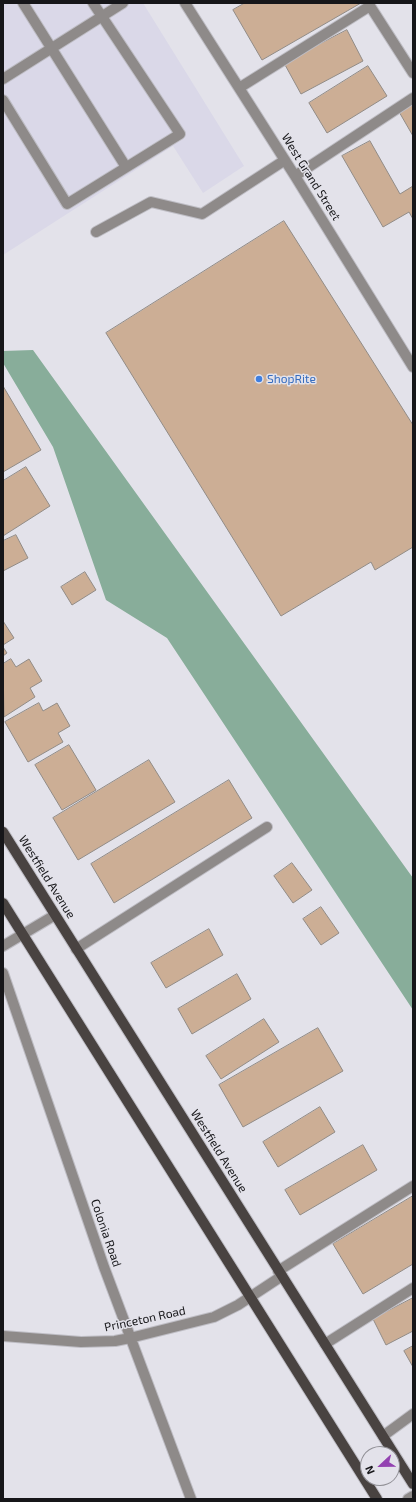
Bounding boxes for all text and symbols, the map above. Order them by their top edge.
street label: West Grand Street [278,131,344,223]
place label: ShopRite [267,372,316,386]
marker: ShopRite [254,374,264,384]
street label: Westfield Avenue [16,833,78,921]
street label: Westfield Avenue [188,1107,250,1195]
street label: Colonia Road [88,1197,124,1269]
street label: Princeton Road [103,1303,187,1335]
north arrow [360,1446,400,1486]
text: N [362,1464,377,1476]

